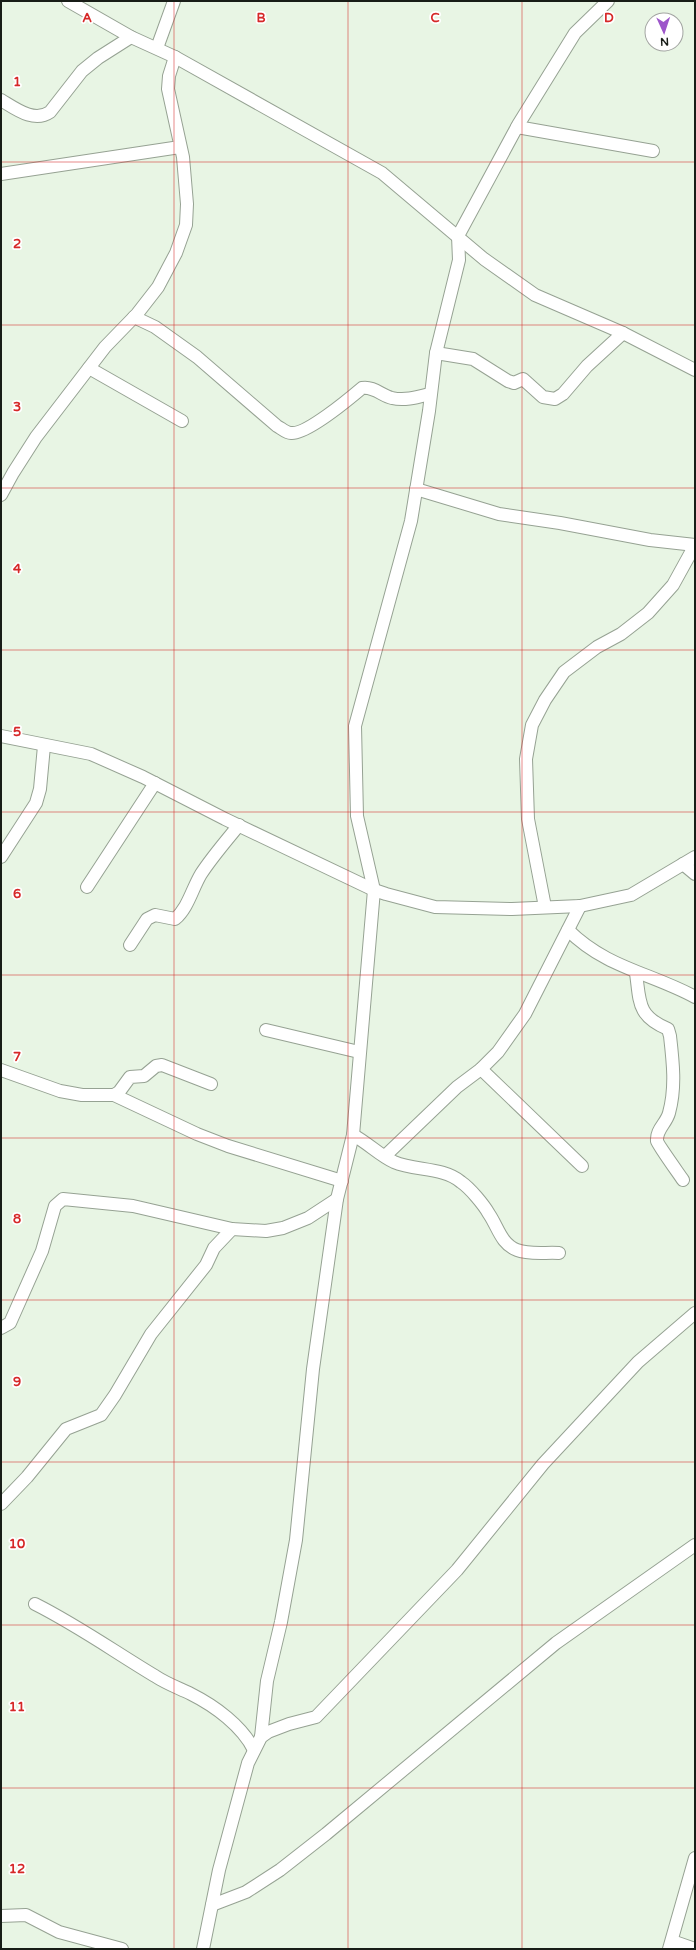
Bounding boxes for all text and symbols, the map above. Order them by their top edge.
text: A [82,10,92,26]
text: B [256,10,266,26]
text: C [430,10,440,26]
text: D [604,10,614,26]
north arrow [644,12,684,52]
text: N [660,35,669,48]
text: 1 [13,74,21,90]
text: 2 [13,236,21,252]
text: 3 [13,399,21,415]
text: 4 [13,561,22,577]
text: 5 [13,724,21,740]
text: 6 [13,886,21,902]
text: 7 [13,1049,21,1065]
text: 8 [13,1211,21,1227]
text: 9 [13,1374,21,1390]
text: 10 [9,1536,25,1552]
text: 11 [9,1699,25,1715]
text: 12 [9,1861,25,1877]

